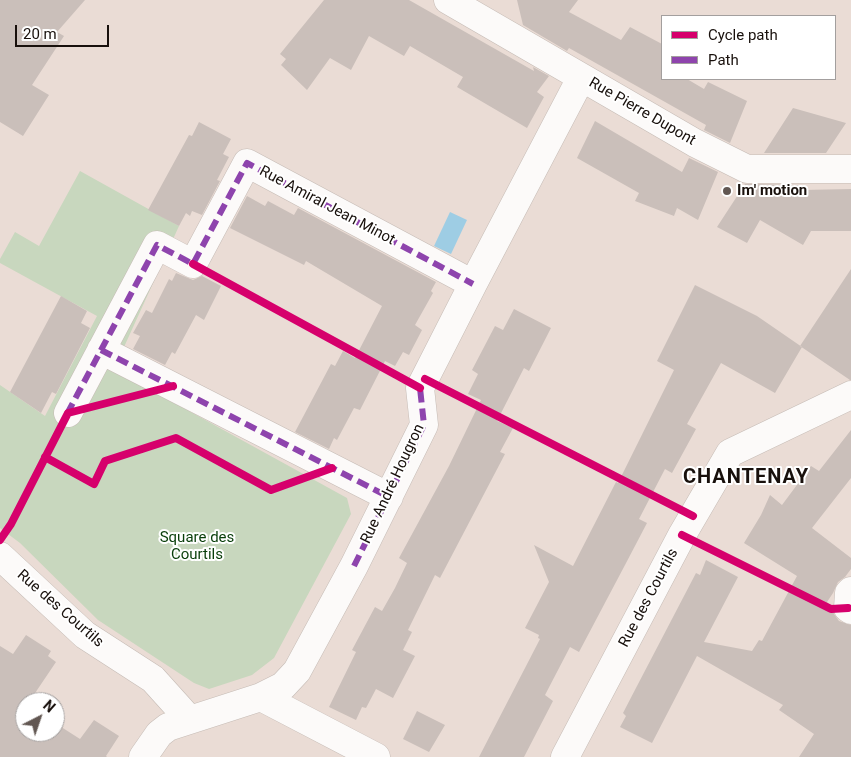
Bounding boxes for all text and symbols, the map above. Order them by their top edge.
scale bar [18,15,111,47]
legend [661,15,836,80]
text: 20 m [23,25,57,43]
text: Cycle path [708,26,778,44]
text: Path [708,51,739,69]
street label: Rue Pierre Dupont [585,74,699,150]
street label: Rue Amiral Jean Minot [256,163,398,249]
place label: Im' motion [737,182,807,200]
marker: Im' motion [721,185,733,197]
street label: Rue André Hougron [357,421,429,547]
district label: CHANTENAY [682,466,810,490]
park label: Square des Courtils [160,529,234,564]
street label: Rue des Courtils [615,546,683,650]
street label: Rue des Courtils [13,566,107,652]
north arrow [15,692,65,742]
text: N [40,697,58,716]

